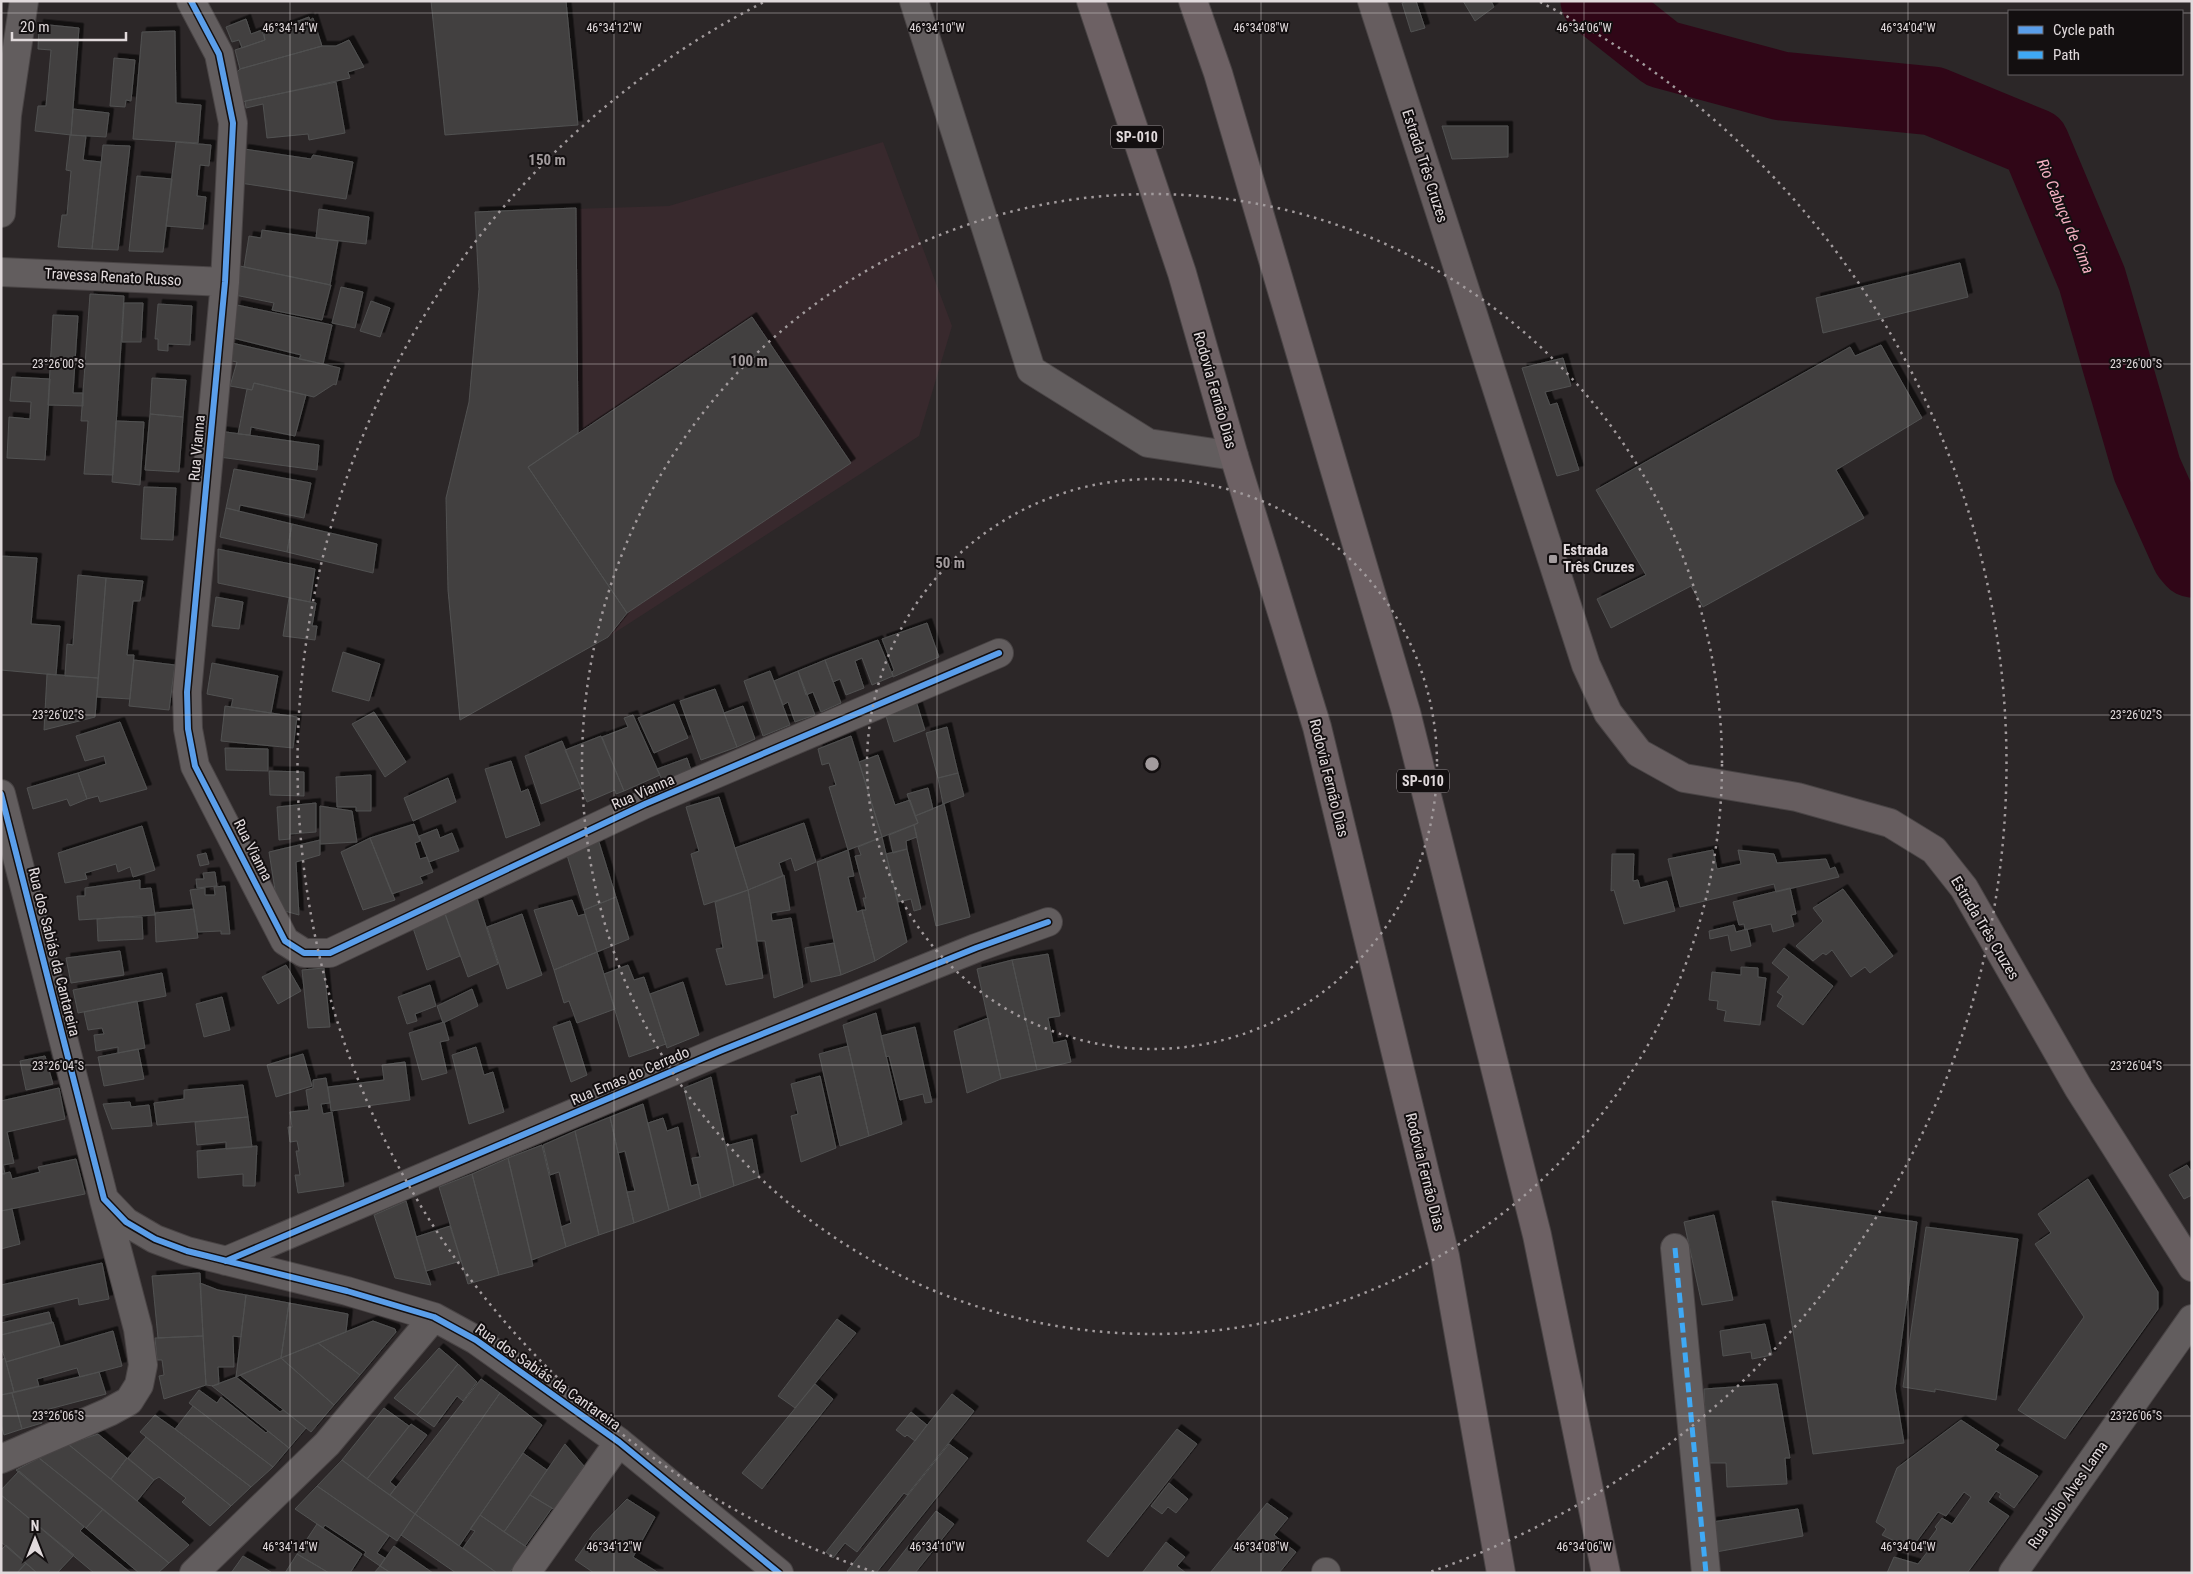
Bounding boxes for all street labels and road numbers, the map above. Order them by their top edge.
street label: Estrada Três Cruzes [1398,107,1452,225]
road number: SP-010 [1111,125,1163,148]
street label: Travessa Renato Russo [44,264,182,290]
street label: Rodovia Fernão Dias [1190,329,1240,451]
street label: Rua Vianna [185,414,209,482]
street label: Rodovia Fernão Dias [1306,717,1352,839]
road number: SP-010 [1397,769,1449,792]
street label: Rua Vianna [609,770,677,814]
street label: Rua Vianna [230,816,276,884]
street label: Rua dos Sabiás da Cantareira [24,866,84,1038]
street label: Estrada Três Cruzes [1947,873,2023,983]
street label: Rua Emas do Cerrado [568,1043,692,1109]
street label: Rodovia Fernão Dias [1402,1111,1448,1233]
street label: Rua dos Sabiás da Cantareira [472,1320,624,1434]
street label: Rua Júlio Alves Lama [2024,1438,2112,1552]

